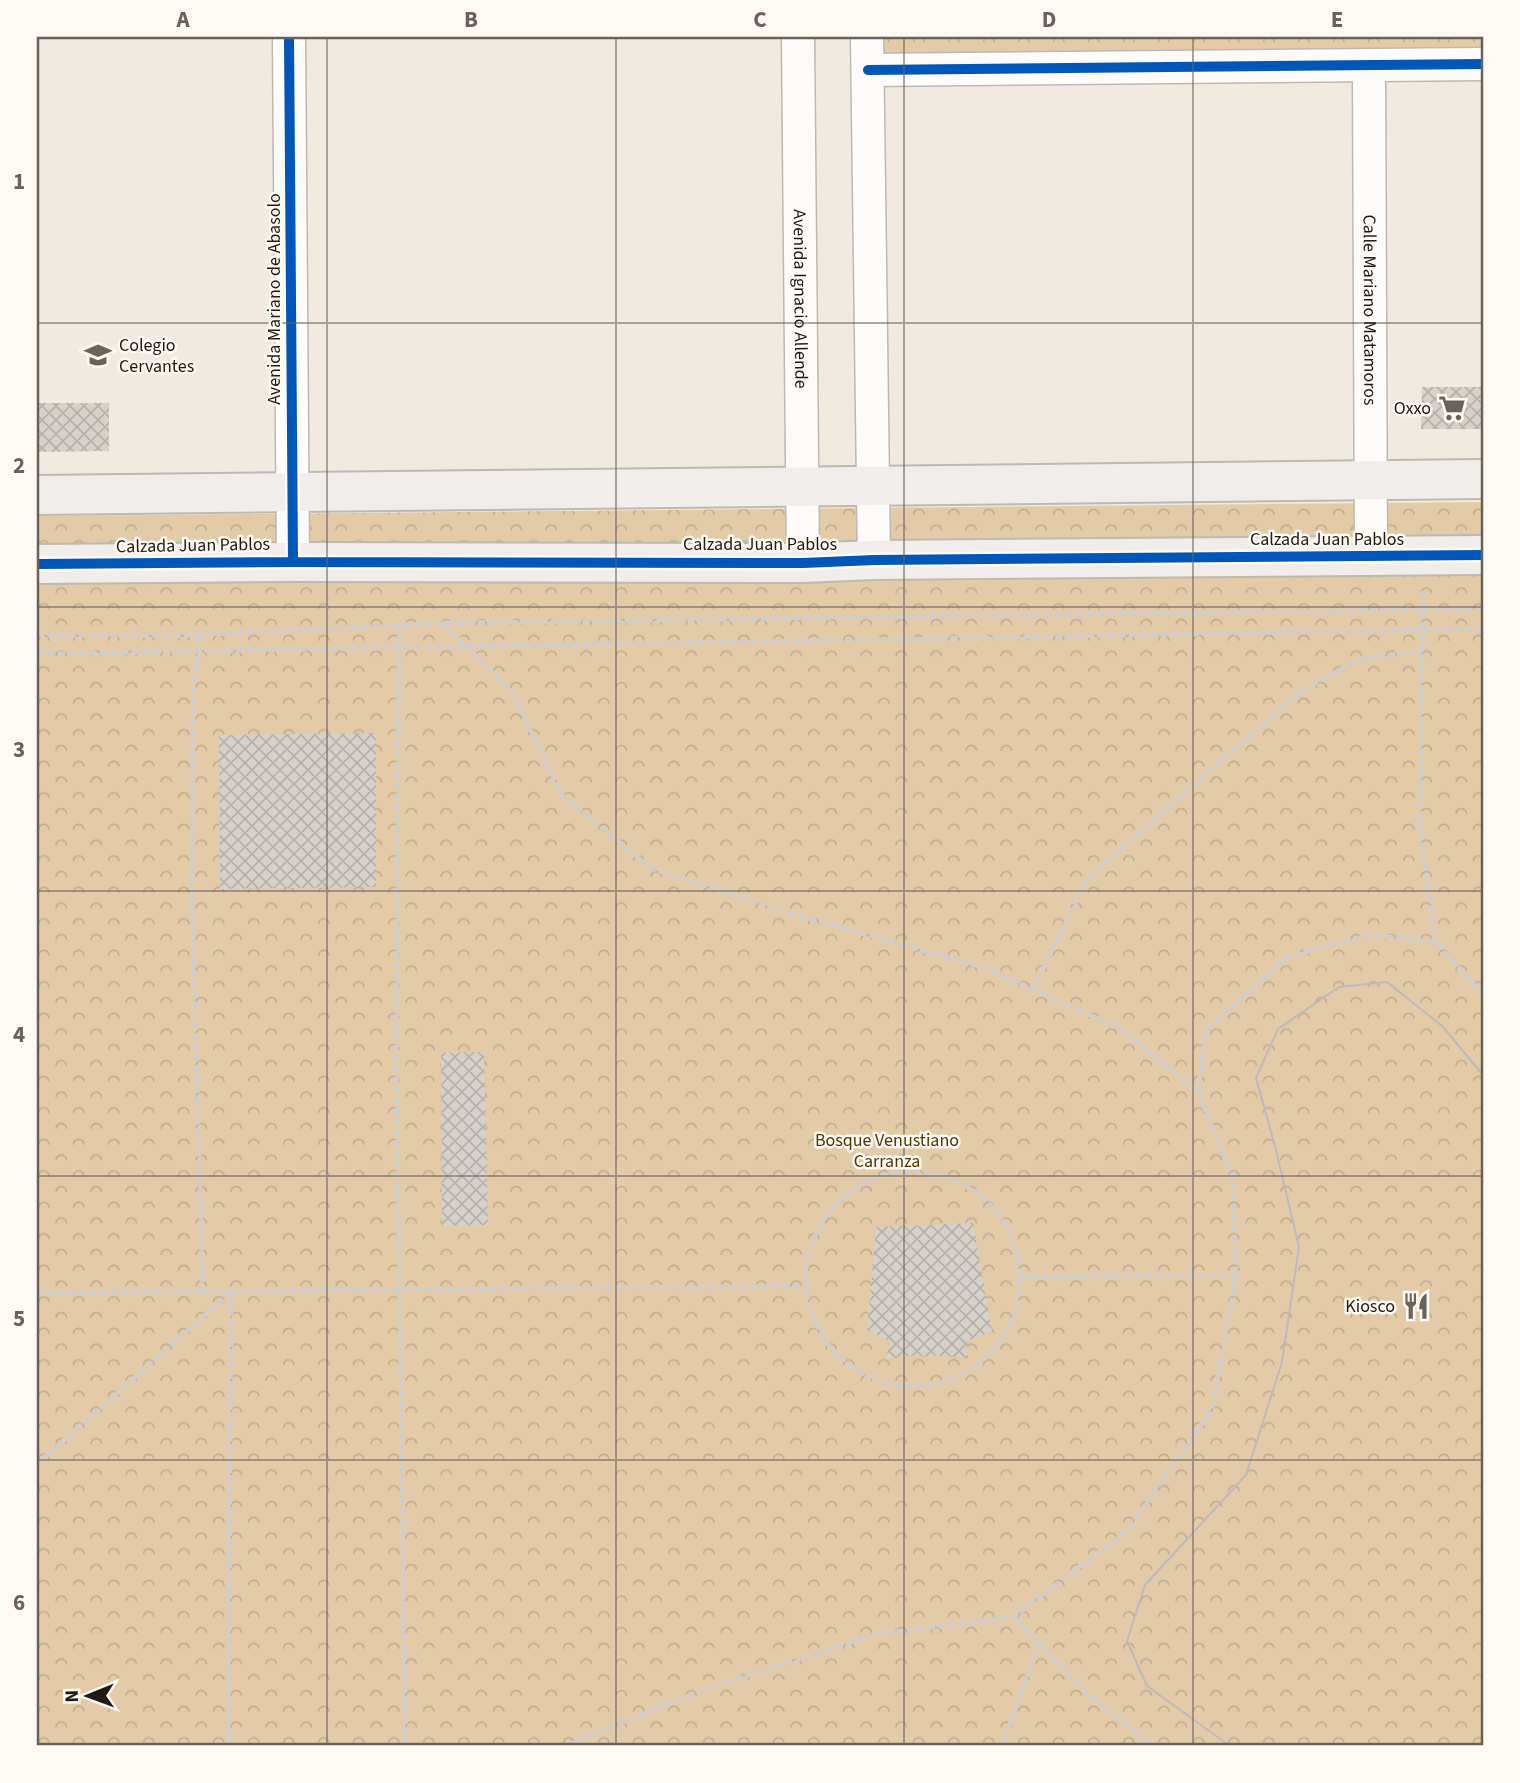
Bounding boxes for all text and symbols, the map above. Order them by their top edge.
text: A [175,3,190,36]
text: B [464,3,478,36]
text: C [753,3,767,36]
text: D [1042,3,1056,36]
text: E [1331,3,1343,36]
text: 1 [13,165,25,198]
street label: Avenida Mariano de Abasolo [262,193,287,405]
street label: Avenida Ignacio Allende [787,209,813,389]
street label: Calle Mariano Matamoros [1357,214,1382,406]
place label: Colegio Cervantes [119,333,194,379]
school or university icon: Colegio Cervantes [83,340,113,370]
supermarket icon: Oxxo [1437,393,1467,423]
place label: Oxxo [1394,396,1431,421]
text: 2 [13,449,25,482]
street label: Calzada Juan Pablos [1250,527,1404,552]
street label: Calzada Juan Pablos [116,532,270,559]
street label: Calzada Juan Pablos [683,532,837,557]
text: 3 [13,733,25,766]
text: 4 [13,1018,25,1051]
park label: Bosque Venustiano Carranza [815,1128,959,1174]
restaurant icon: Kiosco [1401,1291,1431,1321]
place label: Kiosco [1345,1294,1395,1319]
text: 5 [13,1302,25,1335]
text: 6 [13,1586,25,1619]
north arrow [52,1660,122,1730]
text: N [59,1690,86,1703]

